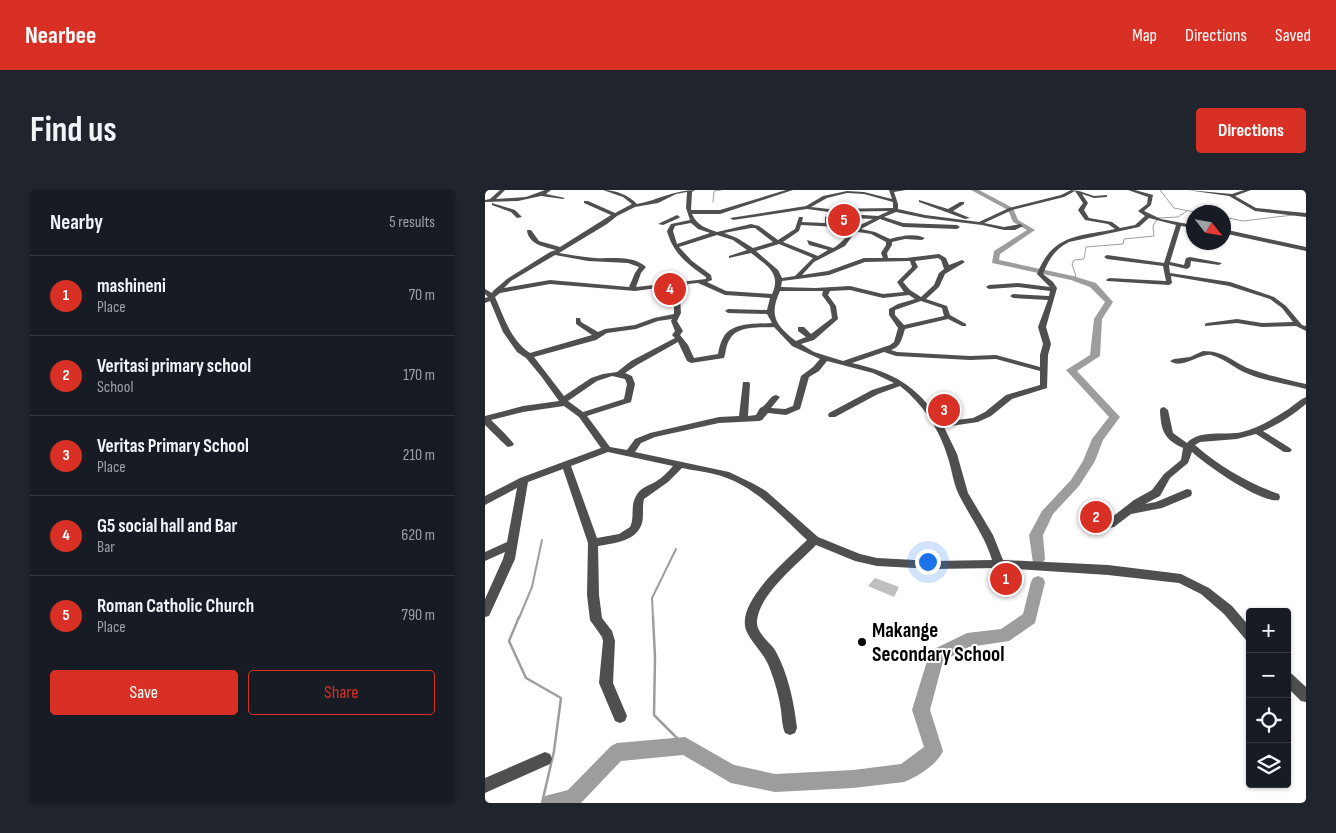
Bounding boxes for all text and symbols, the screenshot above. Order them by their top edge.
text: Nearbee [25,21,96,50]
text: Map [1132,25,1157,46]
text: Directions [1185,25,1247,46]
text: Saved [1275,25,1311,46]
button: Directions [1196,108,1306,153]
text: Find us [30,109,117,152]
pin: 5 [828,201,860,239]
north arrow [1186,205,1231,250]
text: Nearby [50,210,103,235]
text: 5 results [389,213,435,232]
pin: 4 [654,270,686,308]
text: mashineni [97,275,166,298]
text: 1 [63,286,69,305]
text: 70 m [409,286,435,305]
text: Place [97,298,126,317]
text: Veritasi primary school [97,355,251,378]
text: 2 [62,366,70,385]
text: 170 m [403,366,435,385]
text: School [97,378,133,397]
pin: 3 [928,391,960,429]
text: Veritas Primary School [97,435,249,458]
text: 3 [62,446,70,465]
text: 210 m [403,446,435,465]
text: Place [97,458,126,477]
pin: 2 [1080,498,1112,536]
text: G5 social hall and Bar [97,515,237,538]
text: 4 [62,526,70,545]
text: 620 m [401,526,435,545]
text: Bar [97,538,115,557]
your location [915,549,941,575]
pin: 1 [990,560,1022,598]
text: Roman Catholic Church [97,595,254,618]
text: 5 [62,606,70,625]
text: 790 m [402,606,435,625]
map controls [1246,608,1291,788]
button: + [1246,608,1291,653]
text: Place [97,618,126,637]
place label: Makange Secondary School [872,618,1004,667]
marker: Makange Secondary School [856,636,868,648]
button: − [1246,653,1291,698]
button: Save [50,670,238,715]
button: Share [248,670,435,715]
button: locate [1246,698,1291,743]
button: layers [1246,743,1291,788]

